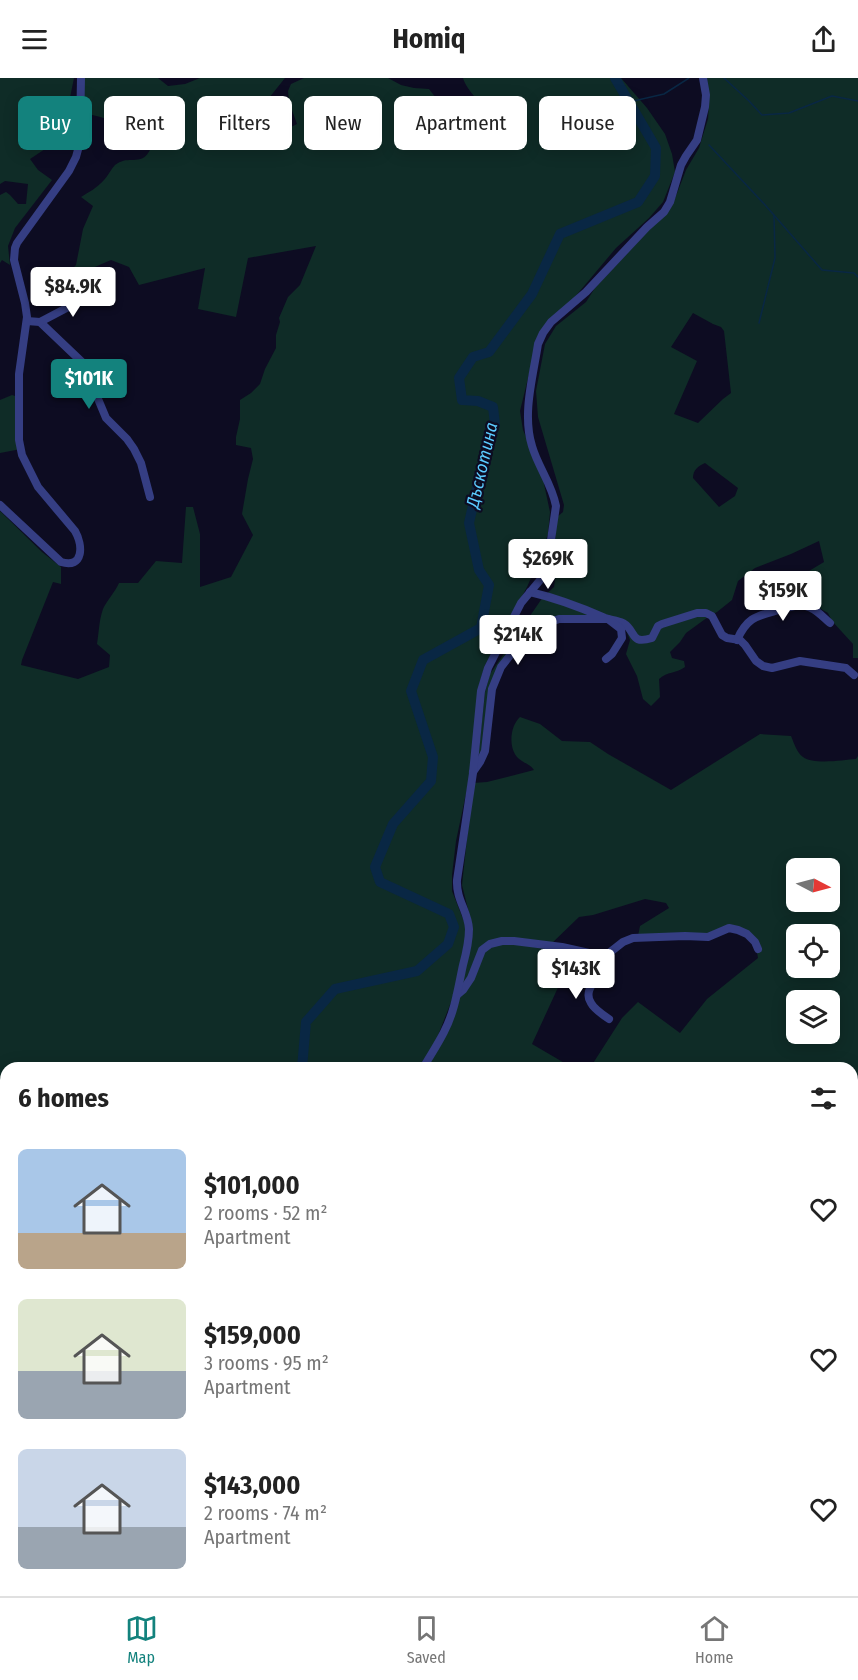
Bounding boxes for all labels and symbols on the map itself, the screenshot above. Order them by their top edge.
pin: $84.9K [24,267,122,318]
pin: $101K [47,359,131,410]
water label: Дъскотина [461,420,503,512]
pin: $269K [506,539,590,590]
pin: $159K [741,571,825,622]
pin: $214K [476,615,560,666]
north arrow [786,858,840,912]
pin: $143K [534,949,618,1000]

